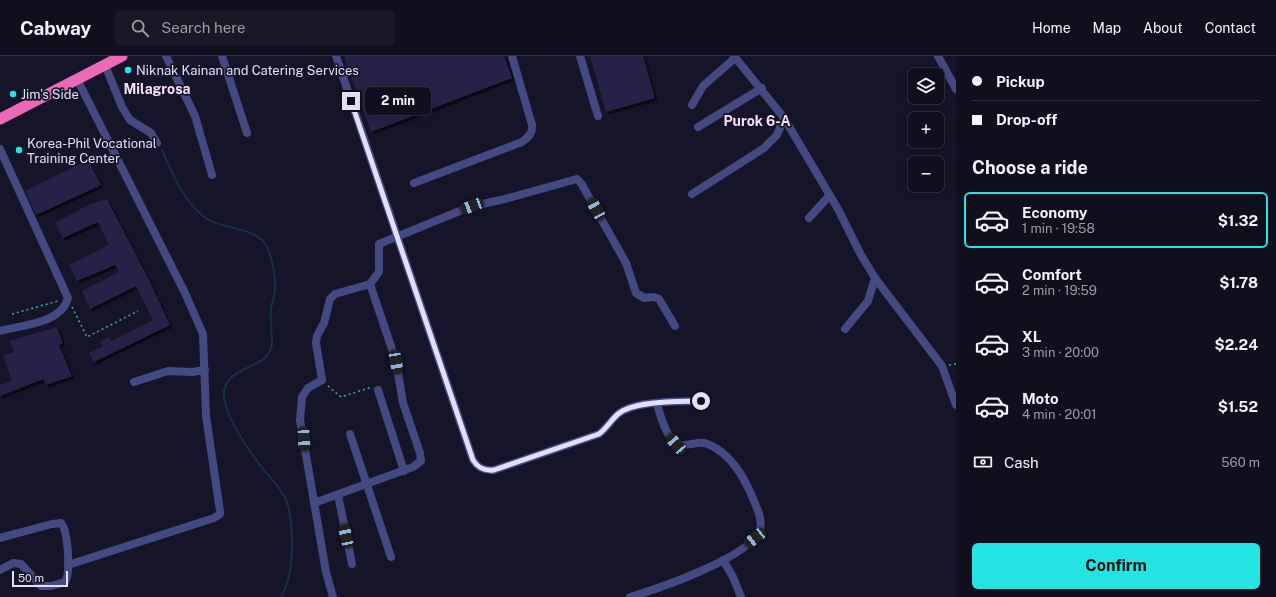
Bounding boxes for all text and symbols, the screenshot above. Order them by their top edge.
search box [115,10,395,46]
text: Cabway [20,17,91,39]
icon: search [129,17,151,39]
text: Search here [161,19,245,36]
text: Home [1032,20,1071,36]
text: Map [1093,20,1121,36]
text: About [1143,20,1183,36]
text: Contact [1205,20,1256,36]
place label: Niknak Kainan and Catering Services [136,63,359,78]
marker: Niknak Kainan and Catering Services [123,65,133,75]
map controls [908,68,944,192]
button: layers [908,68,944,104]
text: Pickup [996,73,1045,90]
district label: Milagrosa [123,81,191,97]
place label: Jim's Side [21,87,79,102]
callout: 2 min [365,87,431,115]
marker: Jim's Side [8,89,18,99]
route end [342,92,360,110]
text: 2 min [381,93,415,108]
text: Drop-off [996,111,1057,128]
button: + [908,112,944,148]
district label: Purok 6-A [723,113,791,129]
place label: Korea-Phil Vocational Training Center [27,136,157,166]
marker: Korea-Phil Vocational Training Center [14,145,24,155]
button: − [908,156,944,192]
text: Choose a ride [972,157,1088,178]
car [459,196,485,216]
car [585,196,607,222]
icon: car [974,202,1010,238]
text: Economy [1022,204,1087,221]
text: $1.32 [1218,212,1258,229]
text: 1 min · 19:58 [1022,221,1095,236]
icon: car [974,264,1010,300]
text: Comfort [1022,266,1082,283]
text: $1.78 [1219,274,1258,291]
text: 2 min · 19:59 [1022,283,1097,298]
icon: car [974,326,1010,362]
text: XL [1022,328,1041,345]
text: $2.24 [1215,336,1258,353]
text: 3 min · 20:00 [1022,345,1099,360]
car [388,349,404,375]
icon: car [974,388,1010,424]
text: Moto [1022,390,1059,407]
route start [692,392,710,410]
text: $1.52 [1218,398,1258,415]
text: 4 min · 20:01 [1022,407,1096,422]
car [297,427,311,451]
car [664,431,688,457]
icon: cash [972,451,994,473]
text: Cash [1004,454,1039,471]
text: 560 m [1221,455,1260,470]
car [338,523,354,549]
car [742,526,768,550]
button: Confirm [972,543,1260,589]
scale bar [12,569,68,588]
text: 50 m [18,572,44,584]

